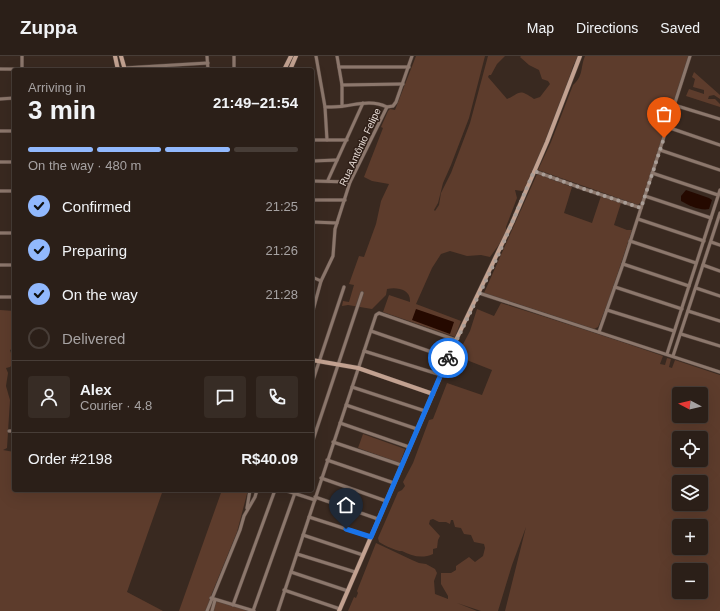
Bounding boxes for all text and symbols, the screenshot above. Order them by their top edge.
text: Zuppa [20,17,77,38]
text: Map [527,20,554,36]
text: Directions [576,20,638,36]
text: Saved [660,20,700,36]
text: Arriving in [28,80,86,95]
text: 21:49–21:54 [213,94,298,111]
text: 3 min [28,95,96,125]
pin [647,97,681,138]
icon: bag [653,103,675,125]
street label: Rua Antônio Felipe [337,106,383,188]
text: On the way · 480 m [28,158,141,173]
icon: check [28,195,50,217]
text: Confirmed [62,198,131,215]
text: 21:25 [265,199,298,214]
icon: check [28,239,50,261]
text: Preparing [62,242,127,259]
text: 21:26 [265,243,298,258]
icon: check [28,283,50,305]
text: On the way [62,286,138,303]
text: 21:28 [265,287,298,302]
text: Delivered [62,330,125,347]
courier [428,338,468,378]
icon: bike [437,347,459,369]
button: person [28,376,70,418]
button: chat [204,376,246,418]
button: phone [256,376,298,418]
text: Alex [80,381,112,398]
north arrow [672,387,708,423]
map controls [672,387,708,599]
text: Courier · 4.8 [80,398,152,413]
button: locate [672,431,708,467]
text: Order #2198 [28,450,112,467]
text: R$40.09 [241,450,298,467]
button: layers [672,475,708,511]
pin [329,488,363,529]
icon: home [335,494,357,516]
button: + [672,519,708,555]
button: − [672,563,708,599]

